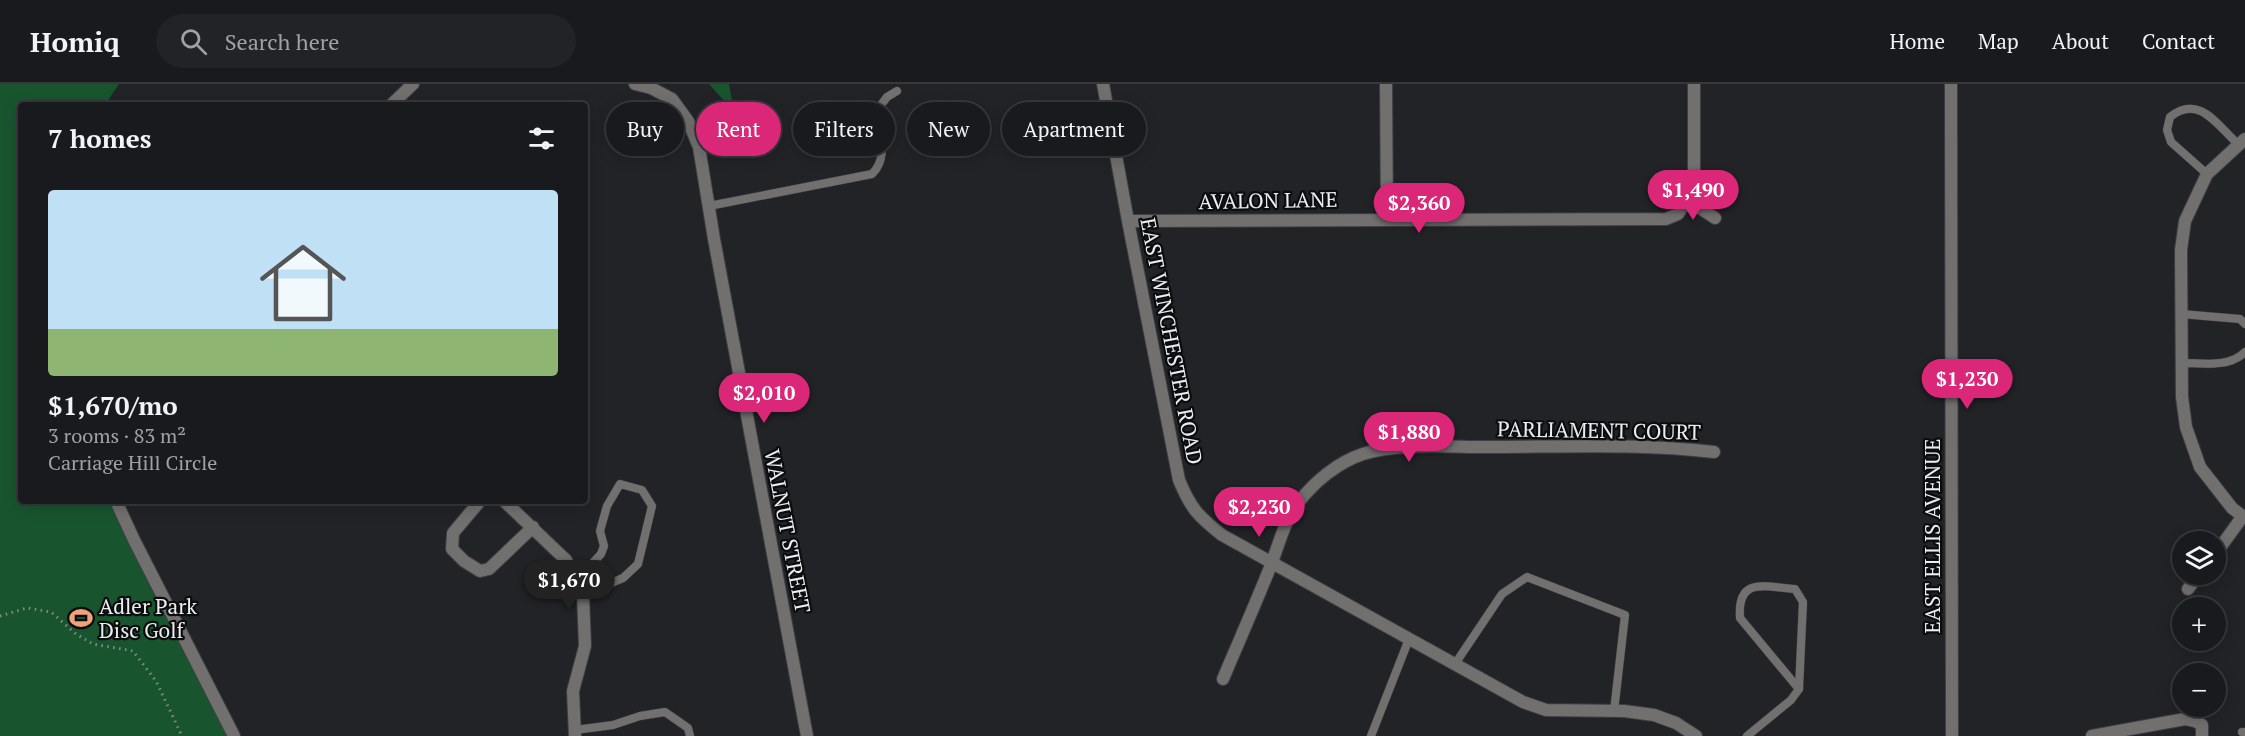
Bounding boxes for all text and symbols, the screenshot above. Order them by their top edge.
search box [156,14,576,68]
text: Homiq [30,23,120,60]
icon: search [177,25,210,58]
text: Search here [225,27,339,56]
text: Home [1889,27,1945,55]
text: Map [1978,27,2019,55]
text: About [2052,27,2109,55]
text: Contact [2142,27,2215,55]
chip: Buy [606,102,684,156]
chip: Rent [696,102,781,156]
chip: Filters [793,102,895,156]
chip: New [907,102,990,156]
chip: Apartment [1002,102,1146,156]
text: 7 homes [48,121,152,155]
icon: filters [525,122,558,155]
pin: $1,490 [1644,170,1742,221]
text: $1,490 [1662,176,1724,203]
pin: $2,360 [1370,183,1468,234]
street label: AVALON LANE [1198,185,1338,215]
text: $2,360 [1388,189,1450,216]
street label: EAST WINCHESTER ROAD [1134,215,1210,467]
icon: home [249,229,357,337]
pin: $1,230 [1918,359,2016,410]
text: $1,230 [1936,365,1998,392]
pin: $2,010 [715,373,813,424]
text: $2,010 [733,379,795,406]
text: $1,670/mo [48,388,178,422]
pin: $1,880 [1360,412,1458,463]
street label: PARLIAMENT COURT [1497,414,1701,446]
text: $1,880 [1378,418,1440,445]
text: 3 rooms · 83 m² [48,422,186,449]
street label: EAST ELLIS AVENUE [1918,438,1946,634]
street label: WALNUT STREET [758,447,818,615]
text: Carriage Hill Circle [48,449,217,476]
pin: $2,230 [1210,487,1308,538]
text: $2,230 [1228,493,1290,520]
map controls [2172,531,2226,717]
button: layers [2172,531,2226,585]
pin: $1,670 [520,560,618,611]
text: $1,670 [538,566,600,593]
place label: Adler Park Disc Golf [99,592,197,644]
button: + [2172,597,2226,651]
sports icon: Adler Park Disc Golf [68,605,94,631]
button: − [2172,663,2226,717]

